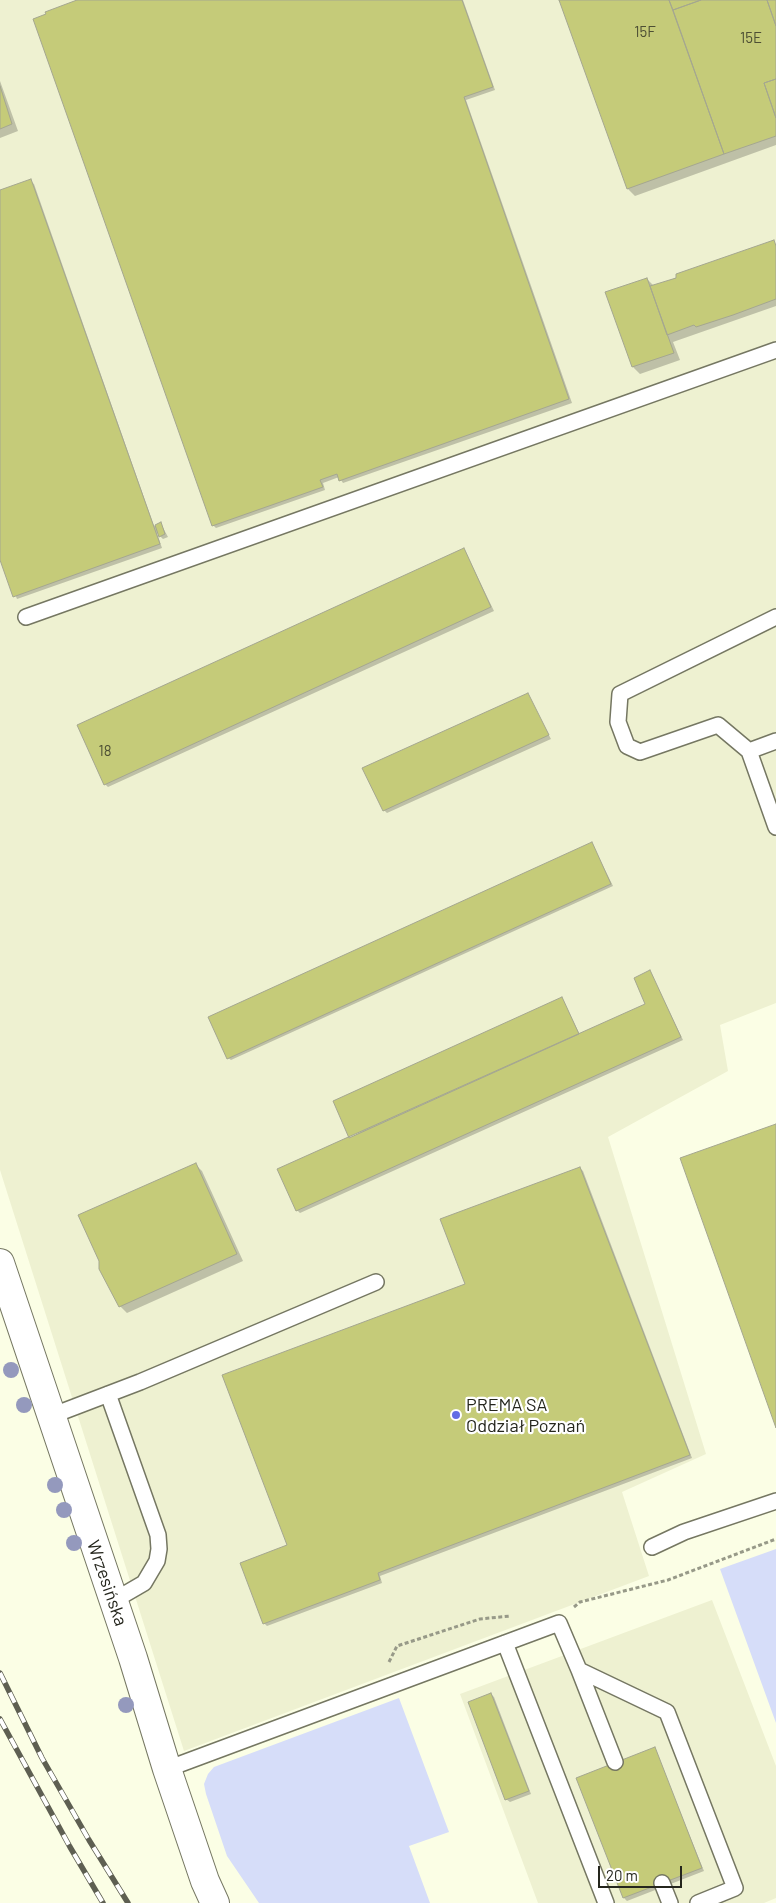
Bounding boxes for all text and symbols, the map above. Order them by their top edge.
house number: 15F [634,23,656,41]
house number: 15E [740,29,762,47]
house number: 18 [98,742,112,760]
place label: PREMA SA Oddział Poznań [466,1394,585,1436]
marker: PREMA SA Oddział Poznań [450,1409,462,1421]
street label: Wrzesińska [82,1537,132,1629]
scale bar [601,1856,685,1888]
text: 20 m [606,1866,638,1884]

